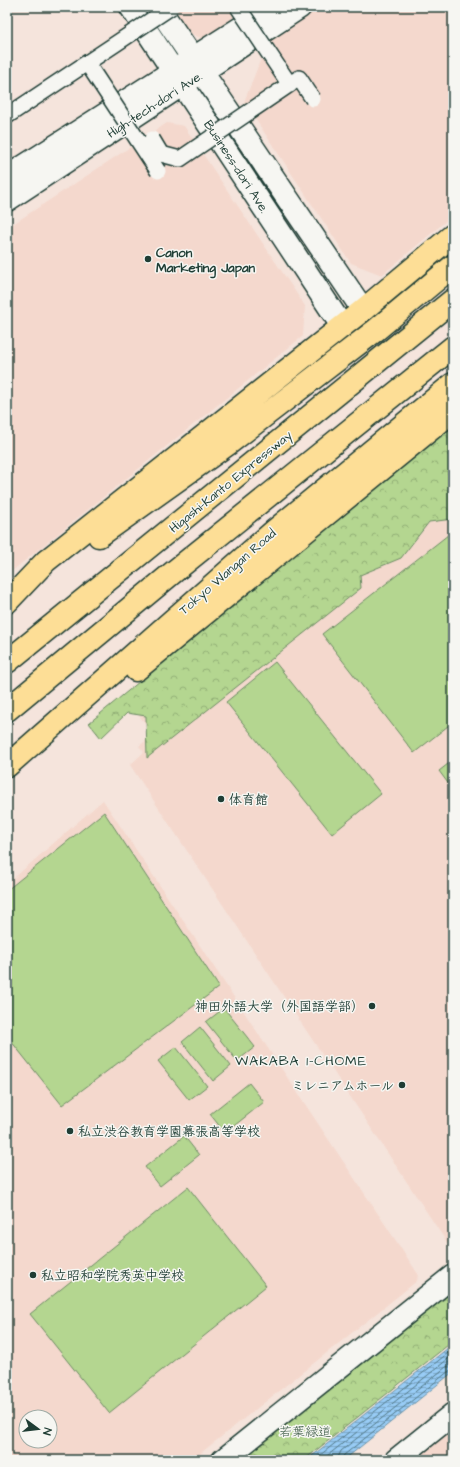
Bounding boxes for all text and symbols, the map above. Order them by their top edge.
street label: High-tech-dori Ave. [103,67,206,143]
street label: Business-dori Ave. [199,117,273,217]
place label: Canon Marketing Japan [156,244,256,279]
marker: Canon Marketing Japan [143,254,153,264]
street label: Higashi-Kanto Expressway [165,426,297,538]
street label: Tokyo Wangan Road [175,524,281,620]
place label: 体育館 [229,791,268,809]
marker: 体育館 [216,794,226,804]
place label: 神田外語大学（外国語学部） [195,998,364,1016]
marker: 神田外語大学（外国語学部） [367,1001,377,1011]
district label: WAKABA 1-CHOME [235,1051,367,1071]
place label: ミレニアムホール [291,1077,394,1095]
marker: ミレニアムホール [397,1080,407,1090]
place label: 私立渋谷教育学園幕張高等学校 [78,1123,260,1141]
marker: 私立渋谷教育学園幕張高等学校 [65,1126,75,1136]
place label: 私立昭和学院秀英中学校 [41,1267,184,1285]
marker: 私立昭和学院秀英中学校 [28,1270,38,1280]
north arrow [18,1409,58,1449]
park label: 若葉緑道 [279,1423,331,1441]
text: N [39,1426,55,1437]

